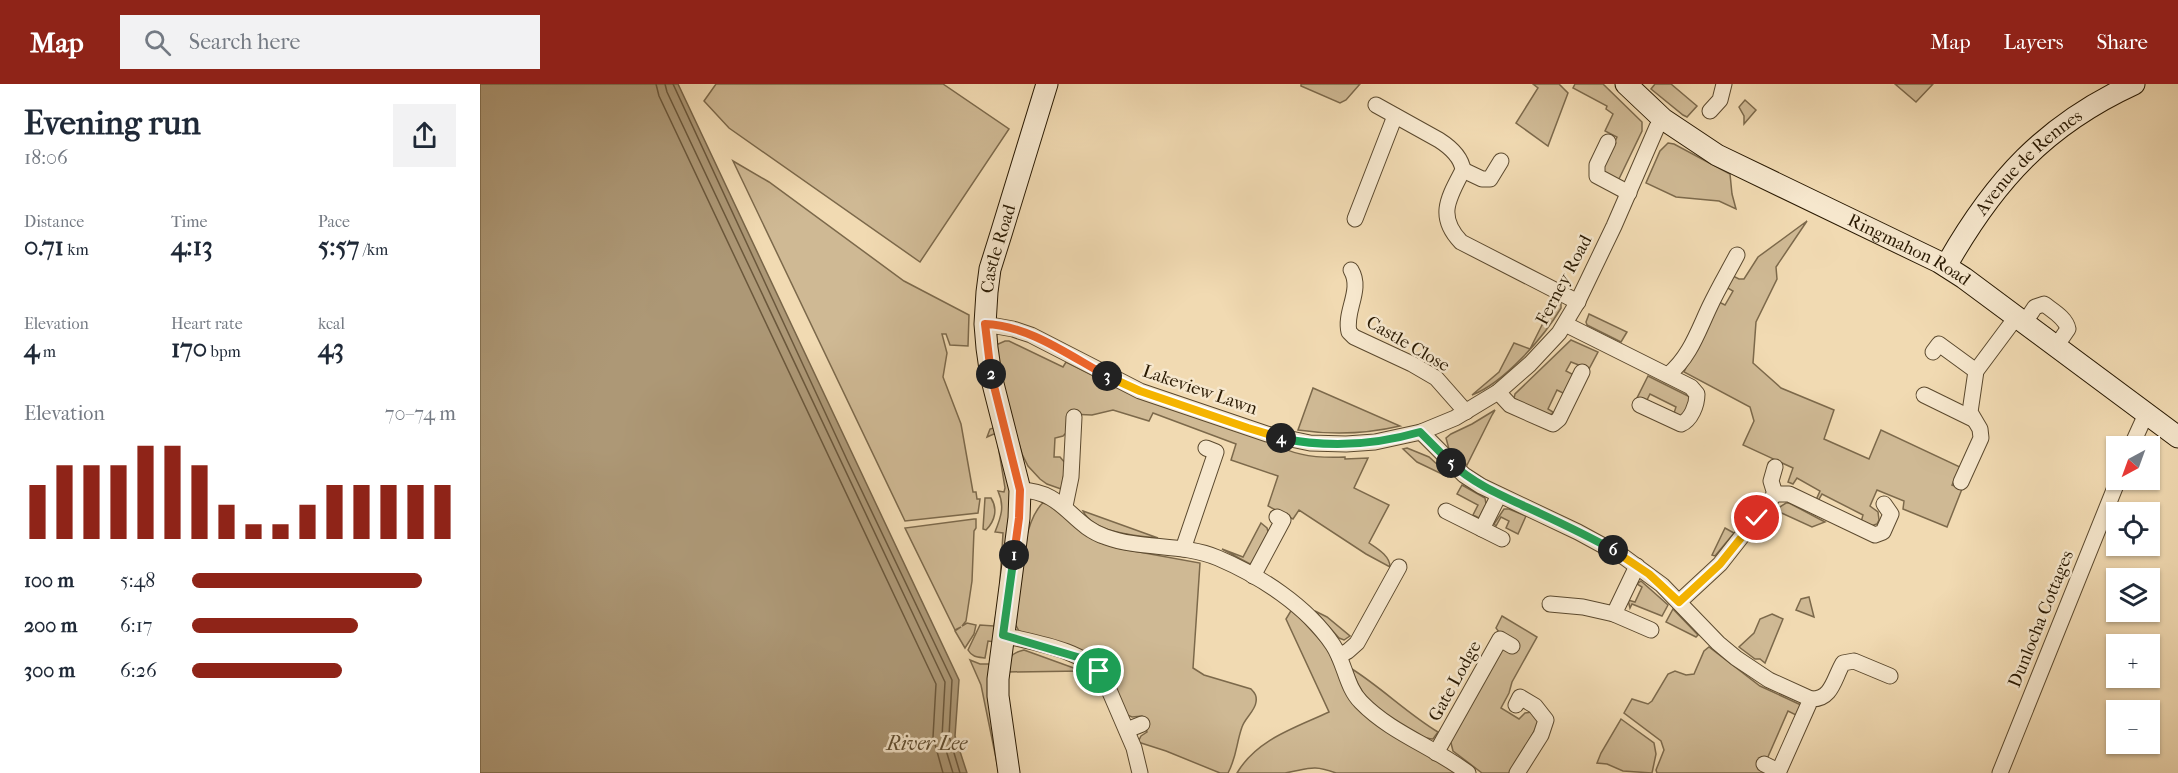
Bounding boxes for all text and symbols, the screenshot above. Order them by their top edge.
search box [120,15,540,69]
text: Map [30,26,84,59]
icon: search [141,26,174,59]
text: Search here [189,29,300,55]
text: Map [1930,30,1971,54]
text: Layers [2004,30,2063,54]
text: Share [2096,30,2148,54]
text: Evening run [24,104,201,143]
button: share [393,104,456,167]
street label: Avenue de Rennes [1970,105,2086,220]
text: 18:06 [24,146,68,169]
street label: Castle Road [976,202,1020,294]
street label: Ringmahon Road [1844,209,1975,290]
text: Distance [24,212,84,231]
text: Time [171,212,207,231]
text: Pace [318,212,350,231]
text: 0.71 [24,231,64,262]
text: 4:13 [171,231,213,262]
text: 5:57 [318,231,359,262]
street label: Ferney Road [1532,231,1597,328]
text: km [64,240,89,259]
text: /km [359,240,388,259]
street label: Castle Close [1363,312,1453,376]
text: Elevation [24,314,89,333]
text: Heart rate [171,314,243,333]
text: kcal [318,314,345,333]
text: 4 [24,333,39,364]
text: 170 [171,333,207,364]
text: 43 [318,333,344,364]
text: m [39,342,56,361]
text: bpm [207,342,241,361]
pin: 2 [976,359,1006,389]
pin: 3 [1092,361,1122,391]
street label: Lakeview Lawn [1140,361,1261,420]
text: 2 [987,364,995,383]
text: 3 [1104,366,1110,385]
text: Elevation [24,402,105,425]
text: 70–74 m [385,402,456,425]
pin: 4 [1266,423,1296,453]
text: 4 [1276,428,1286,447]
north arrow [2106,436,2160,490]
map controls [2106,436,2160,754]
pin: 5 [1436,448,1466,478]
text: 5 [1448,453,1454,472]
pin [1731,492,1782,543]
icon: check [1740,501,1773,534]
button: locate [2106,502,2160,556]
pin: 6 [1598,535,1628,565]
pin: 1 [999,540,1029,570]
text: 6 [1609,540,1617,559]
text: 1 [1011,545,1017,564]
street label: Dunlocha Cottages [2004,547,2078,691]
button: layers [2106,568,2160,622]
text: 100 m [24,569,74,592]
text: 5:48 [120,569,155,592]
text: 200 m [24,614,77,637]
text: 6:17 [120,614,152,637]
button: + [2106,634,2160,688]
street label: Gate Lodge [1424,637,1486,725]
pin [1073,645,1124,696]
icon: arrive [1082,654,1115,687]
text: 300 m [24,659,75,682]
text: 6:26 [120,659,157,682]
button: − [2106,700,2160,754]
water label: River Lee [885,732,968,755]

